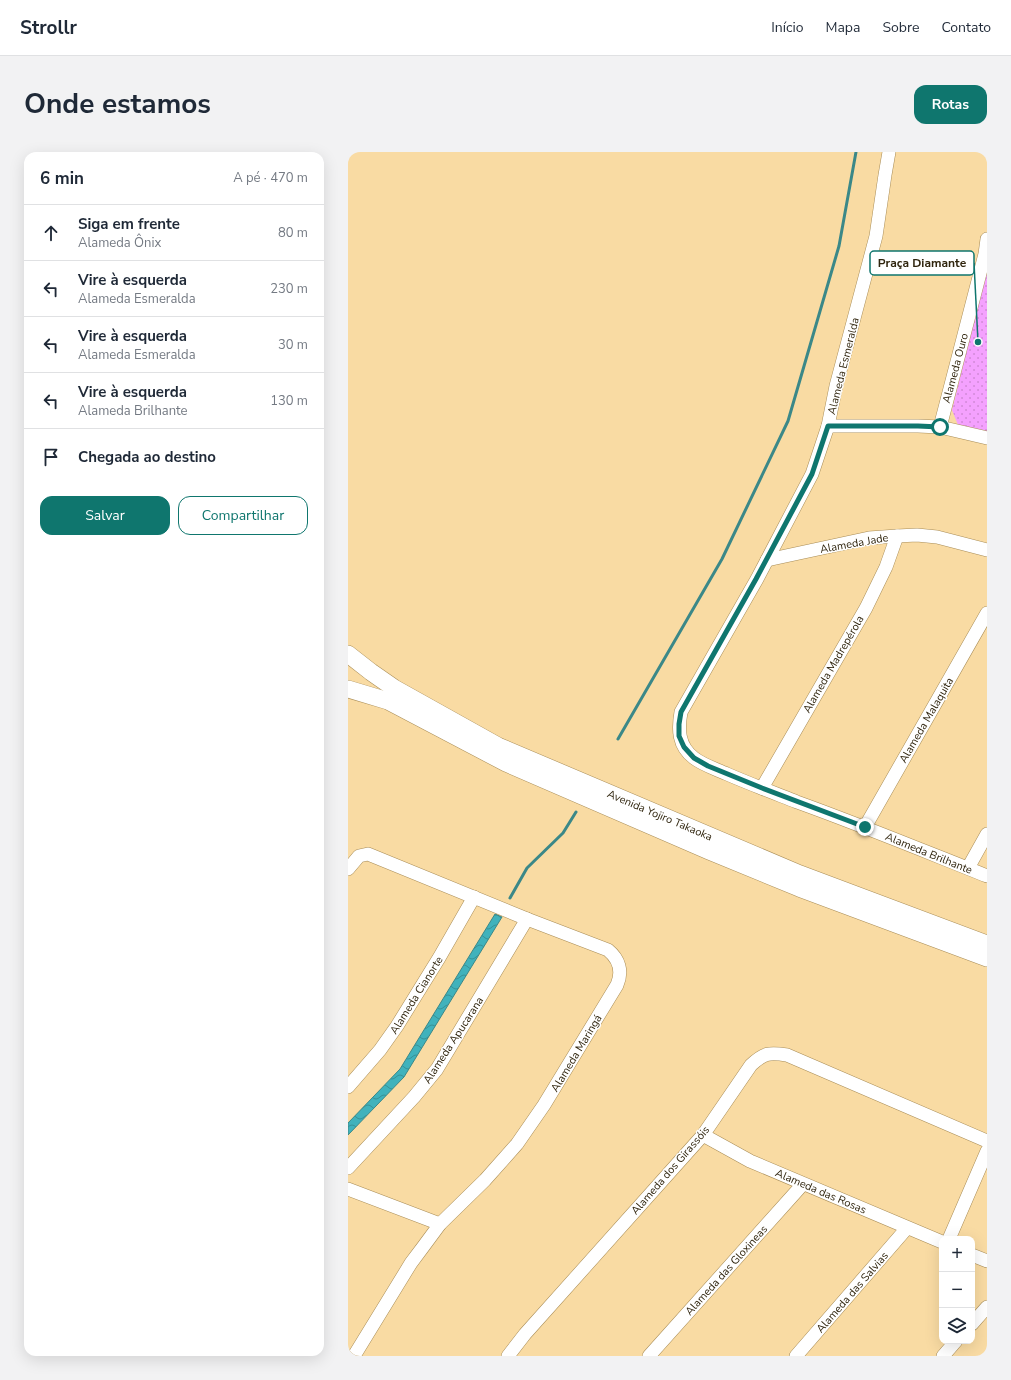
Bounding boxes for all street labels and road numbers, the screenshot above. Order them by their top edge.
street label: Alameda Esmeralda [824,316,863,416]
street label: Alameda Ouro [939,331,972,405]
street label: Alameda Jade [819,530,890,557]
street label: Alameda Madrepérola [799,613,868,716]
street label: Alameda Malaquita [896,675,957,766]
street label: Avenida Yojiro Takaoka [605,786,715,845]
street label: Alameda Brilhante [883,829,975,878]
street label: Alameda Cianorte [386,953,447,1037]
street label: Alameda Apucarana [420,994,487,1087]
street label: Alameda Maringá [547,1012,606,1095]
street label: Alameda dos Girassóis [628,1123,713,1218]
street label: Alameda das Rosas [773,1165,869,1217]
street label: Alameda das Gloxineas [682,1222,771,1319]
street label: Alameda das Salvias [813,1249,892,1336]

